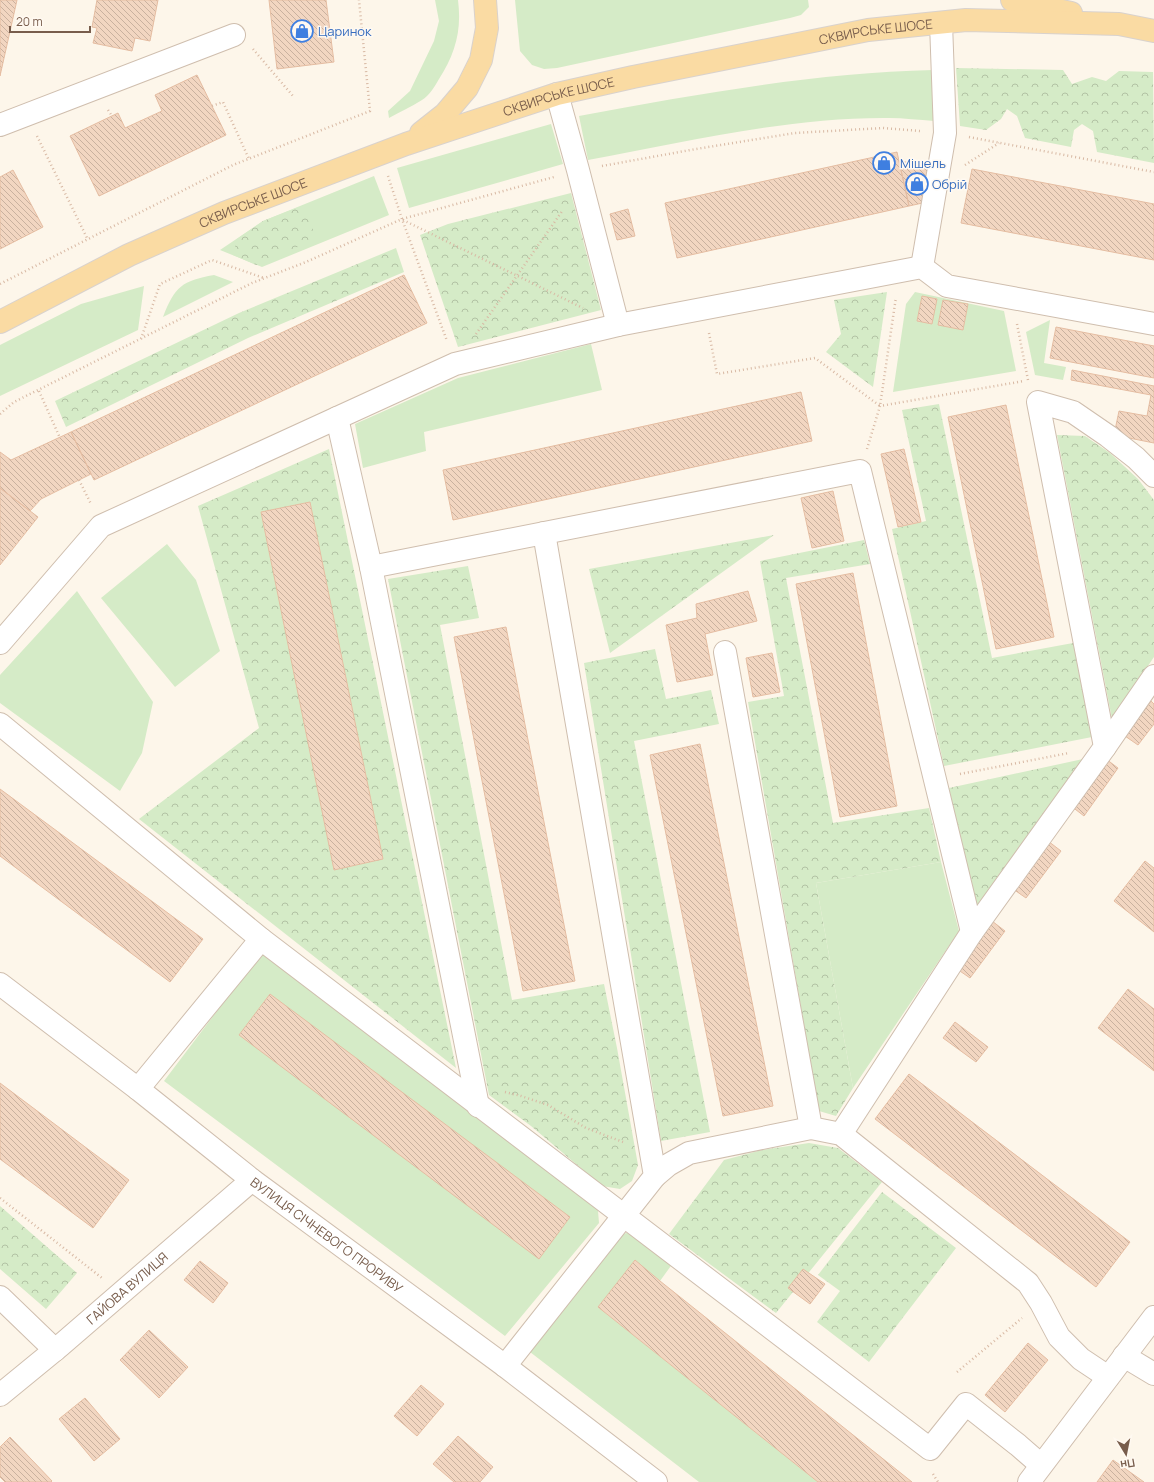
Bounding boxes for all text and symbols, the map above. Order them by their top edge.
scale bar [10,8,90,34]
text: 20 m [16,13,43,30]
street label: СКВИРСЬКЕ ШОСЕ [817,14,933,49]
shop icon: Царинок [289,18,315,44]
place label: Царинок [318,22,372,40]
street label: СКВИРСЬКЕ ШОСЕ [501,72,616,120]
shop icon: Мішель [871,150,897,176]
place label: Мішель [900,154,946,172]
shop icon: Обрій [904,171,930,197]
street label: СКВИРСЬКЕ ШОСЕ [196,173,310,232]
place label: Обрій [932,175,967,193]
street label: ВУЛИЦЯ СІЧНЕВОГО ПРОРИВУ [247,1173,407,1297]
street label: ГАЙОВА ВУЛИЦЯ [82,1248,172,1328]
north arrow [1106,1434,1146,1474]
text: Пн [1119,1456,1136,1473]

